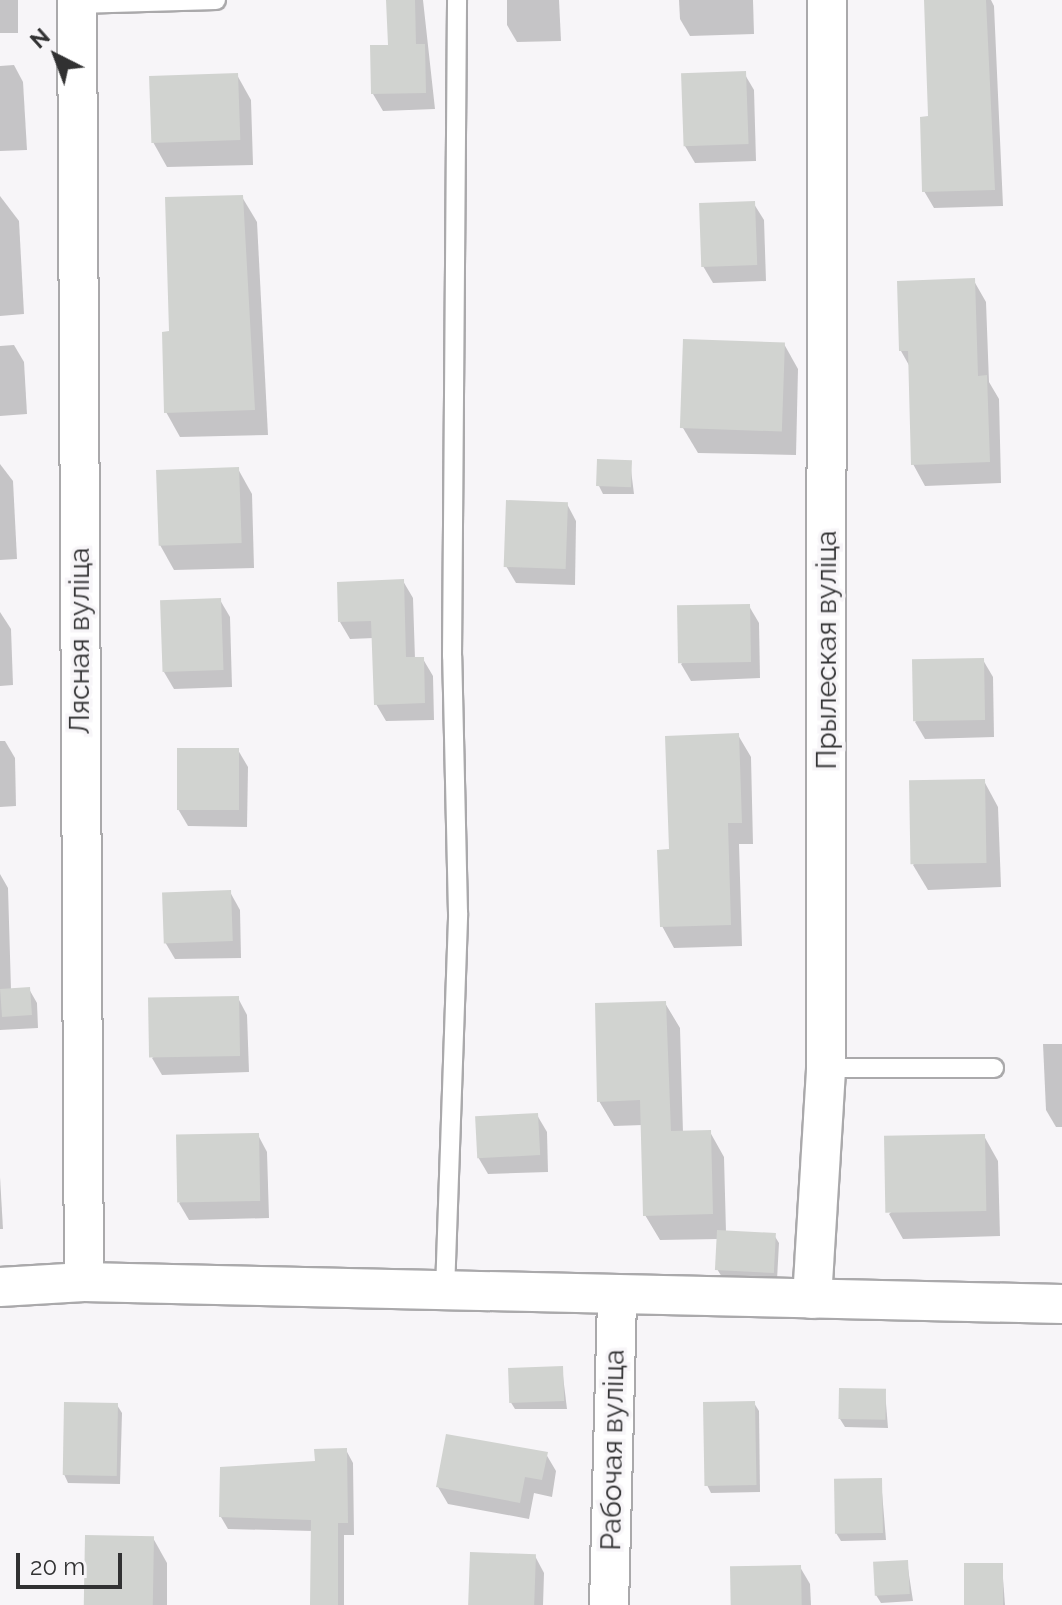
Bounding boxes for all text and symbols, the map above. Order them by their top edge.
north arrow [16,16,96,96]
text: N [25,23,55,53]
street label: Прылеская вуліца [810,530,844,770]
street label: Лясная вуліца [63,547,97,735]
street label: Рабочая вуліца [594,1349,632,1551]
scale bar [20,1537,126,1587]
text: 20 m [30,1552,85,1581]

